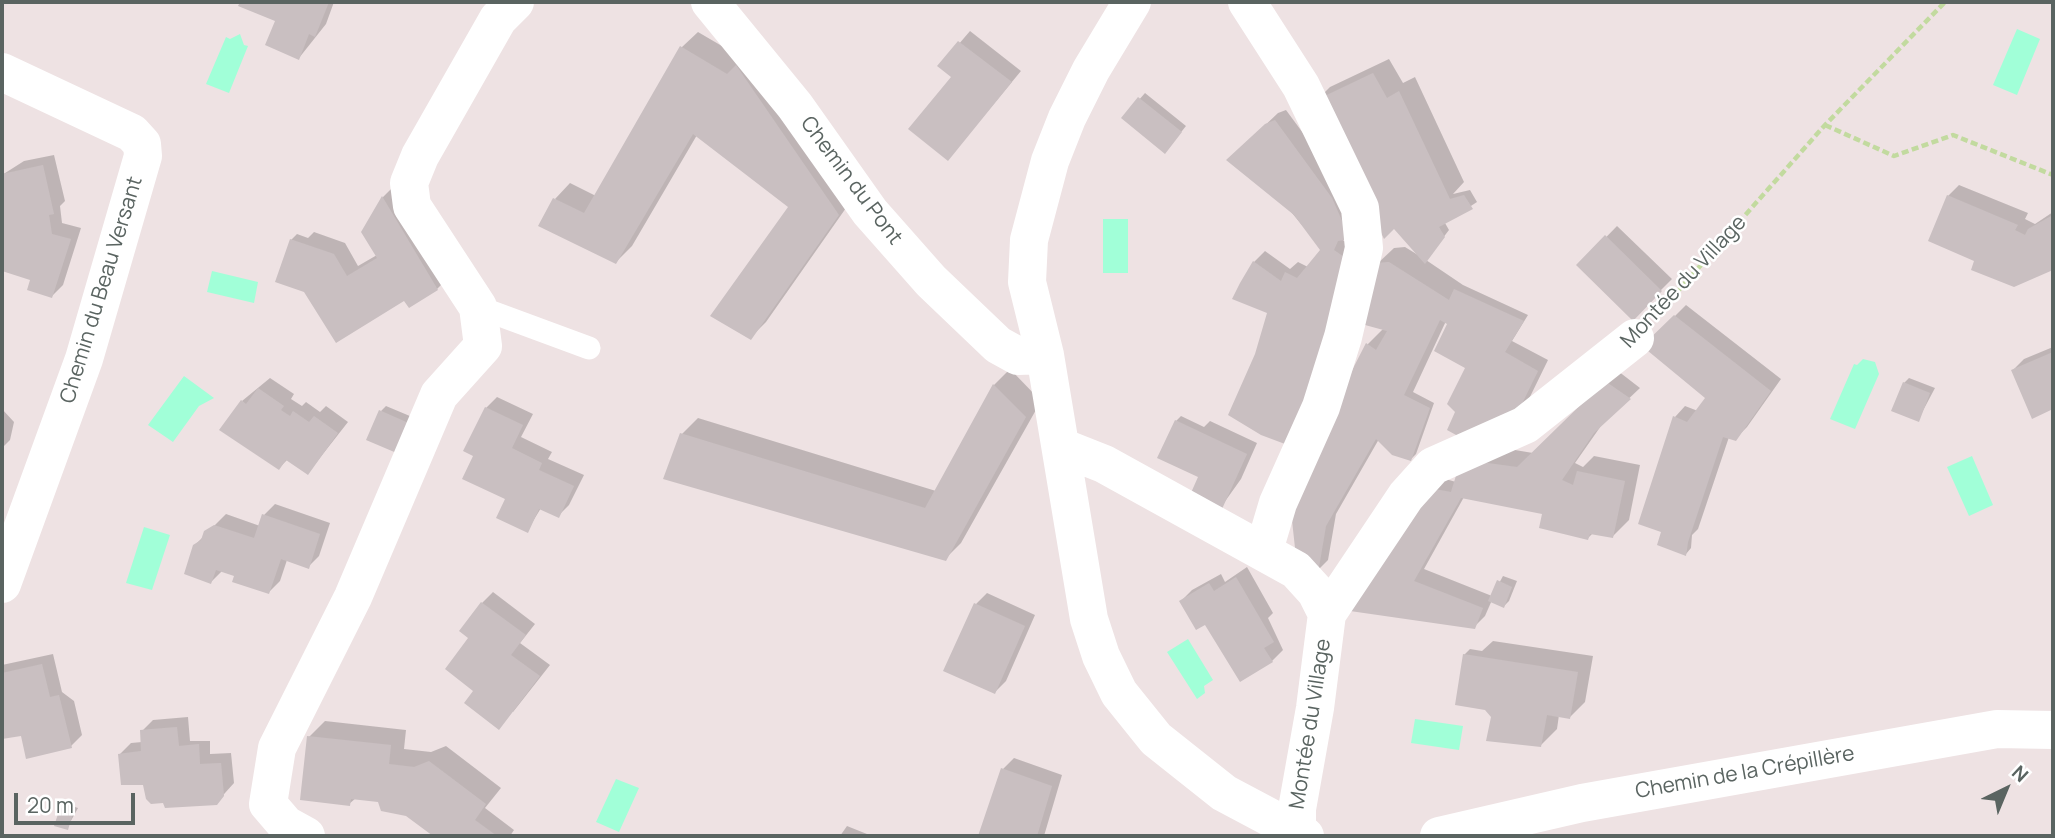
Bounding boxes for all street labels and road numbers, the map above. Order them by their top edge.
street label: Chemin du Pont [795,112,907,250]
street label: Chemin du Beau Versant [56,174,148,406]
street label: Montée du Village [1616,210,1752,354]
street label: Montée du Village [1285,637,1337,811]
street label: Chemin de la Crépillère [1633,741,1857,805]

